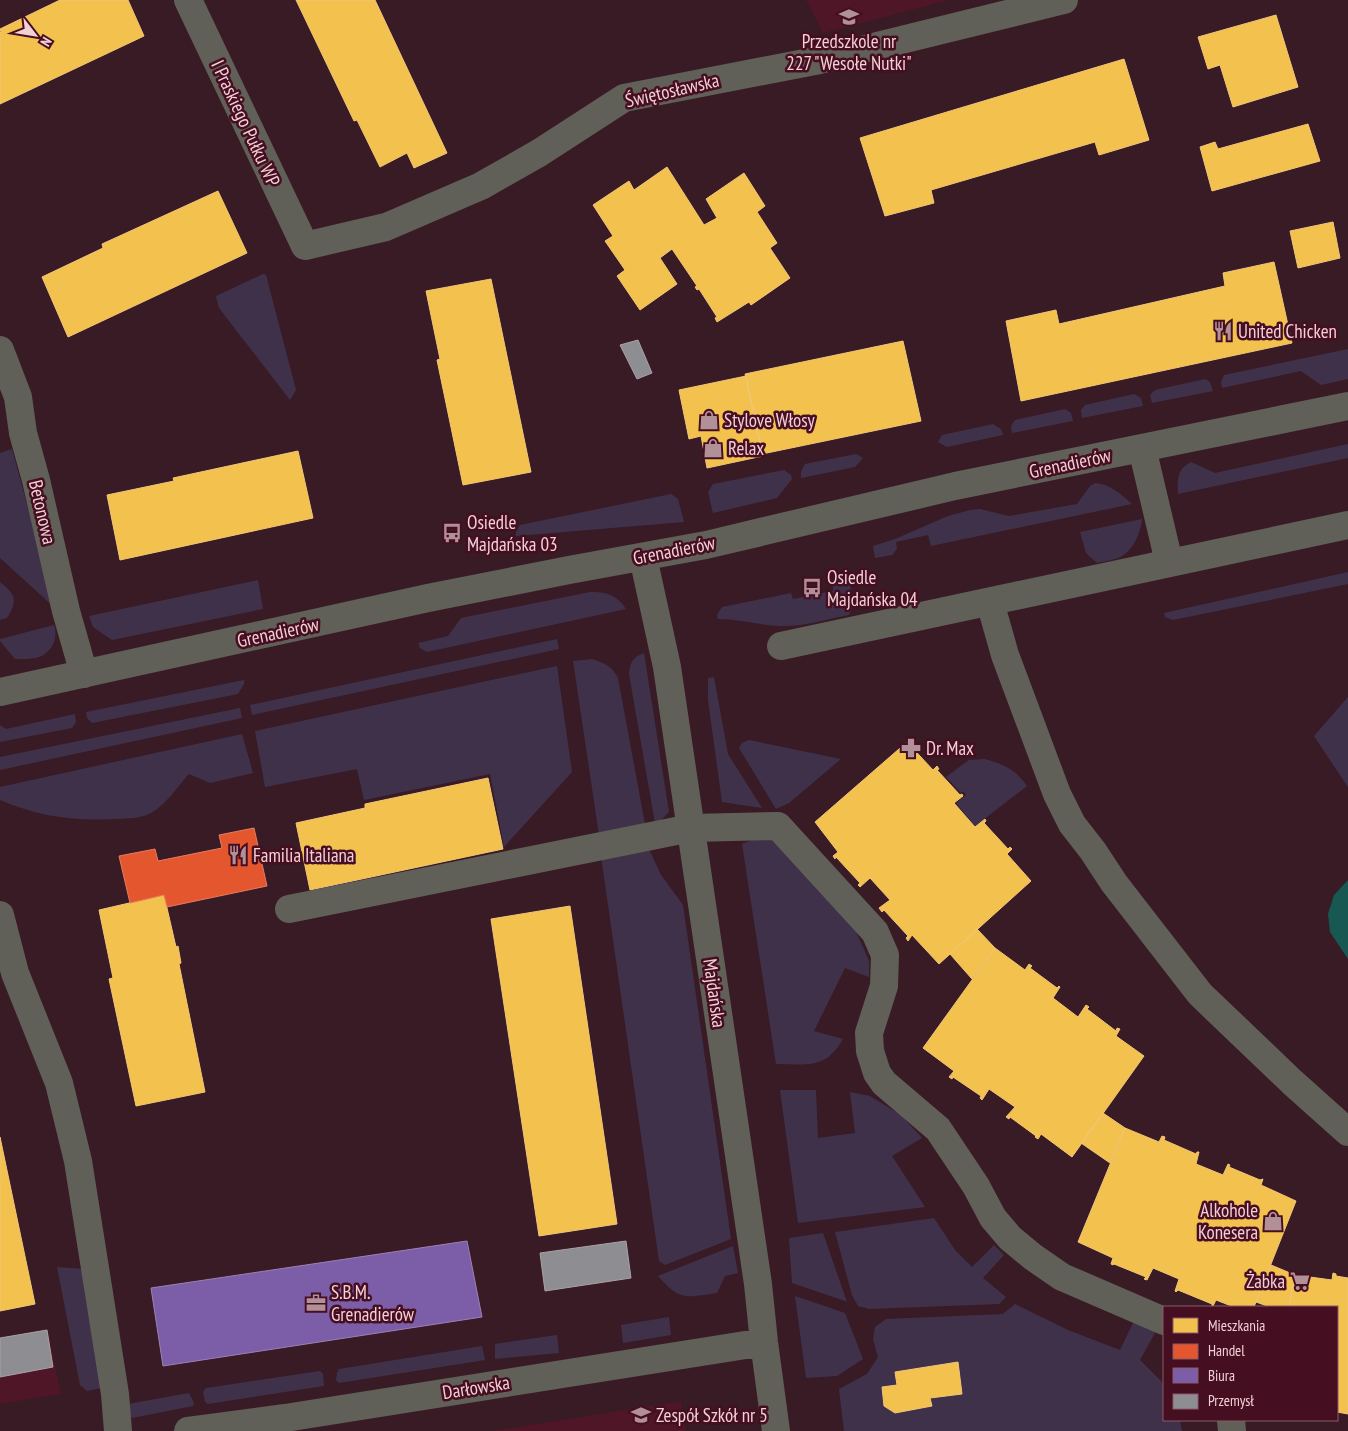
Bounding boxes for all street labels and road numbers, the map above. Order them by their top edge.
street label: I Praskiego Pułku WP [206,56,286,190]
street label: Świętosławska [623,68,721,112]
street label: Grenadierów [1027,442,1114,483]
street label: Betonowa [24,478,62,546]
street label: Grenadierów [631,530,718,570]
street label: Grenadierów [235,611,322,652]
street label: Majdańska [698,957,732,1029]
street label: Darłowska [441,1370,511,1404]

